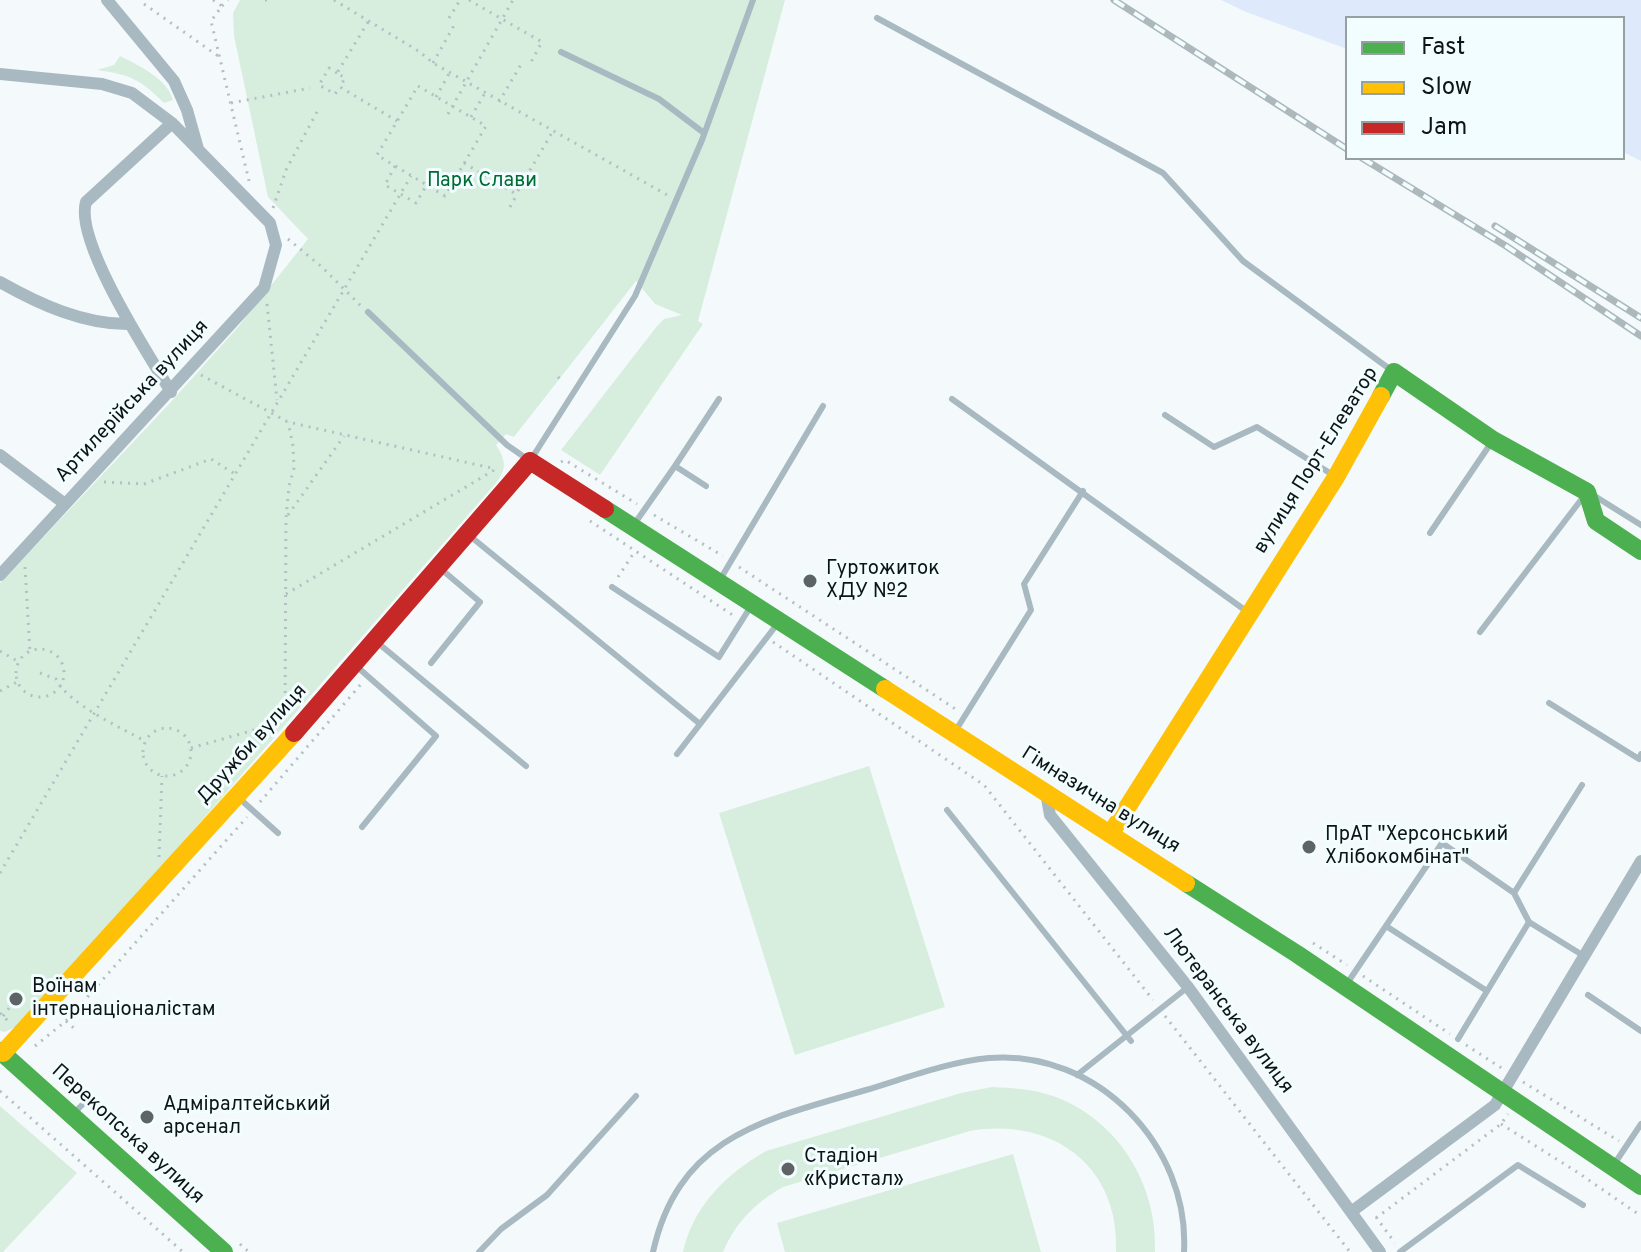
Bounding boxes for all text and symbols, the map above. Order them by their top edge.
legend [1345,16,1625,160]
text: Fast [1421,33,1465,63]
text: Slow [1421,73,1472,103]
text: Jam [1421,113,1467,143]
park label: Парк Слави [427,170,537,194]
street label: Артилерійська вулиця [51,316,215,488]
street label: вулиця Порт-Елеватор [1250,363,1384,559]
place label: Гуртожиток ХДУ №2 [826,558,940,605]
marker: Гуртожиток ХДУ №2 [801,572,819,590]
street label: Дружби вулиця [193,680,313,810]
street label: Гімназична вулиця [1016,742,1184,860]
place label: ПрАТ "Херсонський Хлібокомбінат" [1325,824,1508,871]
marker: ПрАТ "Херсонський Хлібокомбінат" [1300,838,1318,856]
street label: Лютеранська вулиця [1157,923,1297,1099]
place label: Воїнам інтернаціоналістам [32,976,215,1023]
marker: Воїнам інтернаціоналістам [7,990,25,1008]
street label: Перекопська вулиця [46,1060,208,1210]
place label: Адміралтейський арсенал [163,1094,331,1141]
marker: Адміралтейський арсенал [138,1108,156,1126]
place label: Стадіон «Кристал» [804,1146,904,1193]
marker: Стадіон «Кристал» [779,1160,797,1178]

